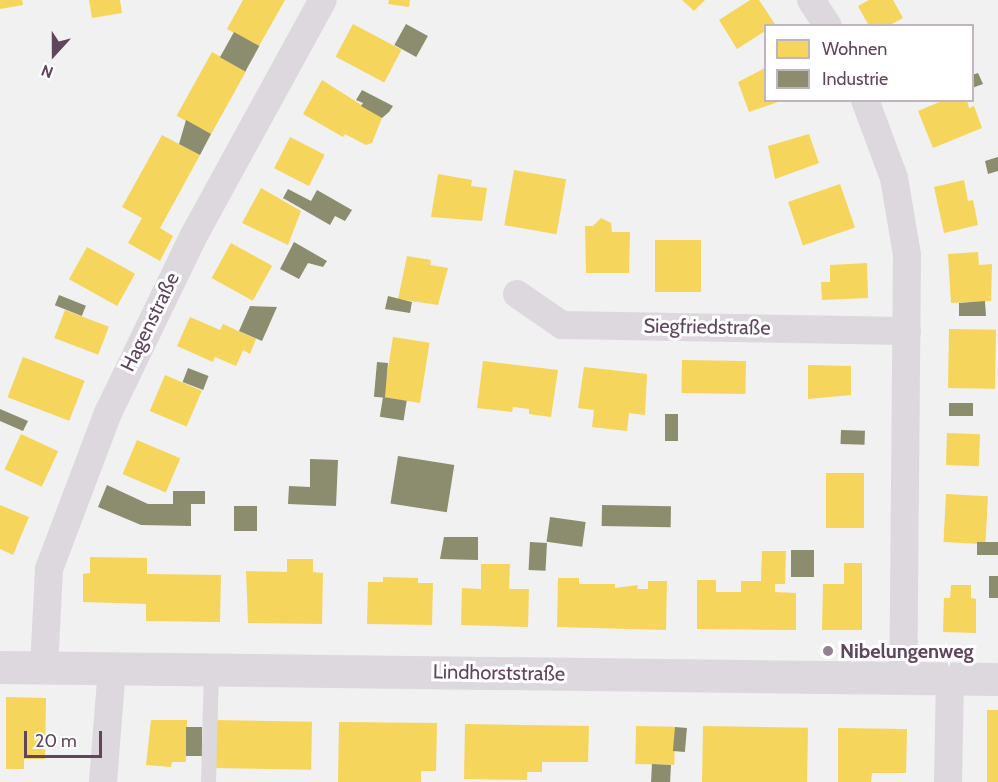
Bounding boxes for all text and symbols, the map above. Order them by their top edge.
north arrow [24,24,84,84]
legend [764,24,974,102]
text: Wohnen [822,38,887,60]
text: N [39,60,56,82]
text: Industrie [822,68,888,90]
street label: Hagenstraße [116,268,184,376]
street label: Siegfriedstraße [643,314,771,340]
place label: Nibelungenweg [840,639,974,663]
marker: Nibelungenweg [821,644,835,658]
street label: Lindhorststraße [433,660,565,686]
scale bar [27,719,105,757]
text: 20 m [35,730,77,752]

